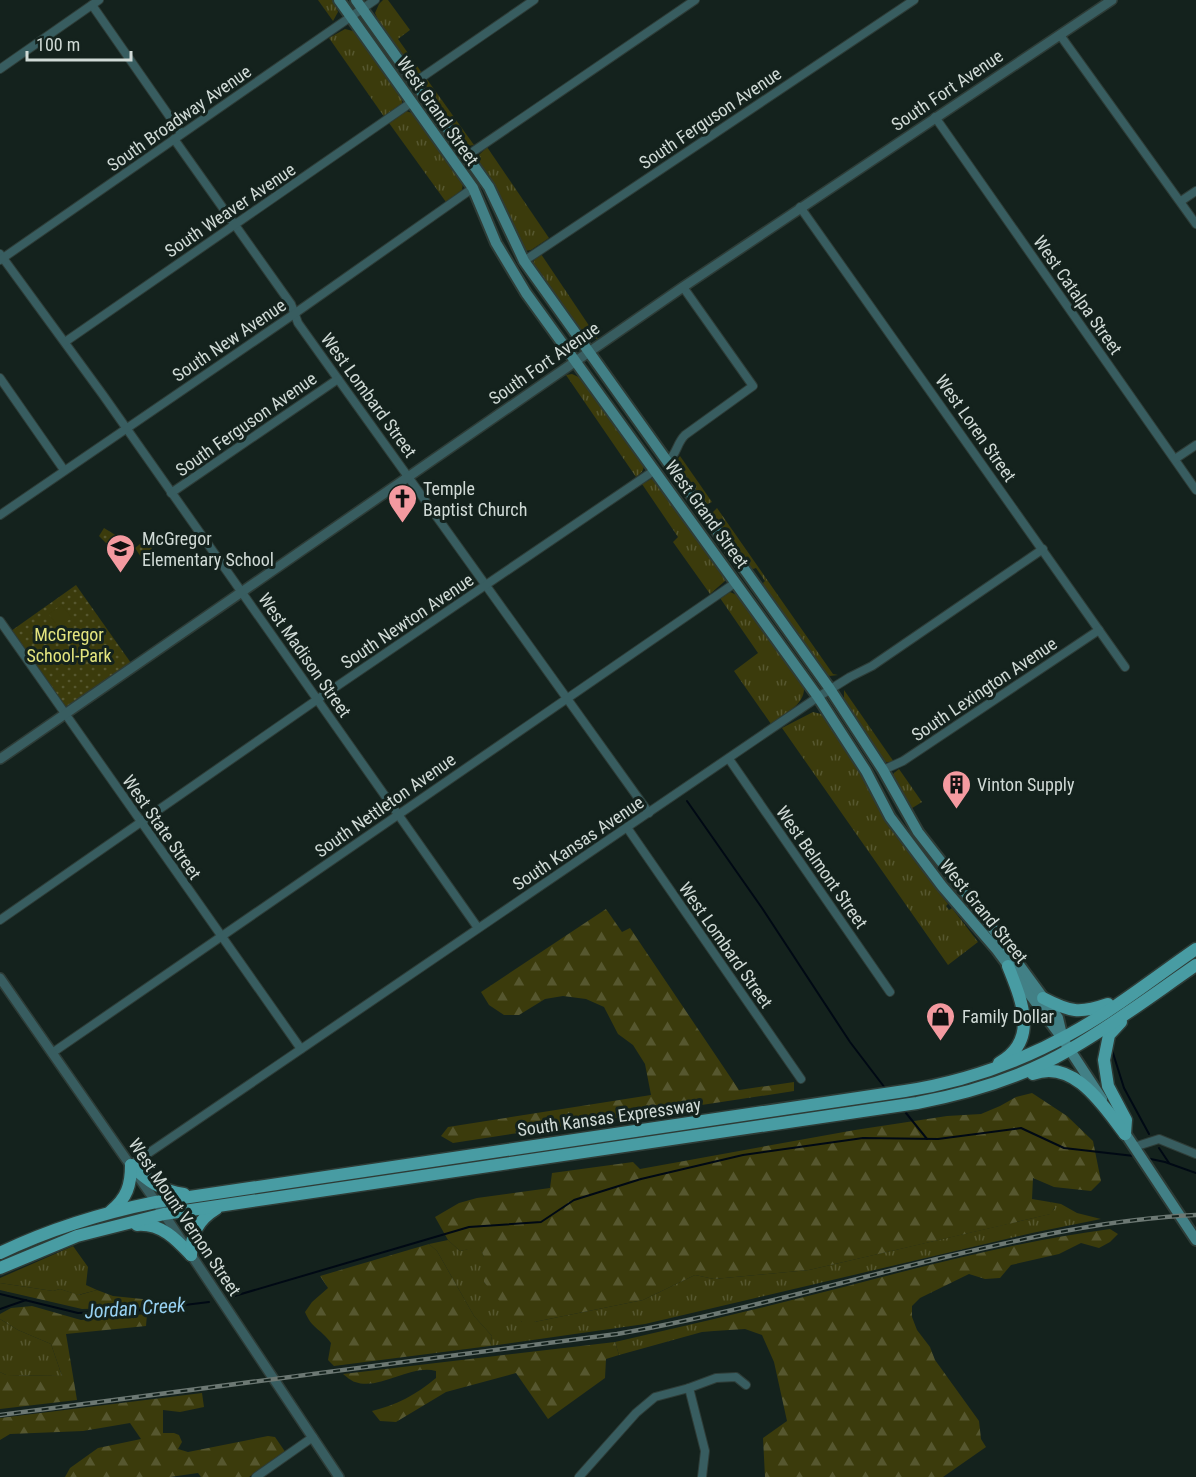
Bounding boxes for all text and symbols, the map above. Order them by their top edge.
scale bar [27,24,130,62]
text: 100 m [36,34,80,55]
street label: South Fort Avenue [887,45,1007,135]
street label: West Grand Street [393,53,483,169]
street label: South Broadway Avenue [103,60,255,176]
street label: South Ferguson Avenue [635,63,785,173]
street label: South Weaver Avenue [161,159,299,261]
street label: West Catalpa Street [1029,232,1127,358]
street label: South New Avenue [168,294,290,386]
street label: South Fort Avenue [485,317,603,409]
street label: West Lombard Street [317,329,421,461]
street label: South Ferguson Avenue [172,368,320,480]
street label: West Loren Street [931,370,1021,486]
street label: West Grand Street [661,456,753,572]
place label: Temple Baptist Church [423,478,527,520]
church icon: Temple Baptist Church [386,482,418,524]
place label: McGregor Elementary School [142,528,274,570]
school or university icon: McGregor Elementary School [105,532,137,574]
street label: South Newton Avenue [337,569,477,673]
street label: West Madison Street [254,589,356,721]
park label: McGregor School-Park [26,624,112,666]
street label: South Lexington Avenue [907,633,1061,745]
street label: South Nettleton Avenue [311,749,459,861]
building icon: Vinton Supply [940,768,972,810]
street label: West State Street [118,771,206,883]
place label: Vinton Supply [977,774,1075,795]
street label: South Kansas Avenue [509,791,647,895]
street label: West Belmont Street [772,802,872,932]
street label: West Grand Street [936,855,1032,967]
street label: West Lombard Street [675,878,777,1012]
shop icon: Family Dollar [925,1000,957,1042]
place label: Family Dollar [962,1006,1055,1027]
street label: South Kansas Expressway [516,1094,703,1140]
street label: West Mount Vernon Street [124,1134,246,1300]
water label: Jordan Creek [84,1292,188,1324]

